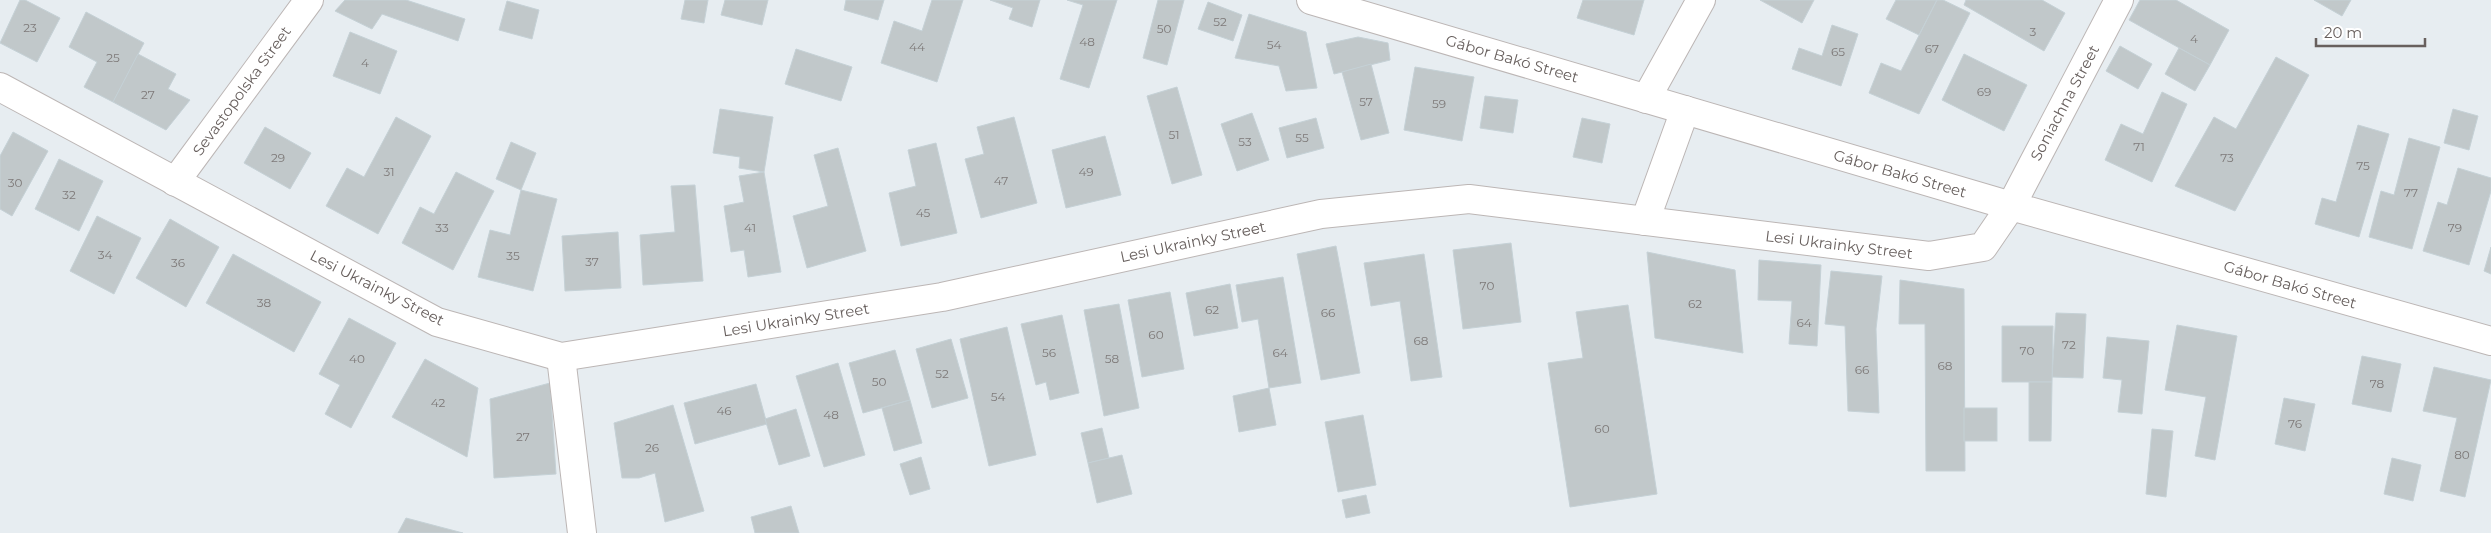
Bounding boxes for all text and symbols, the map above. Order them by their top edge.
house number: 52 [1213,14,1227,29]
scale bar [2316,15,2425,47]
house number: 23 [23,20,37,35]
house number: 50 [1157,21,1171,36]
street label: Sevastopolska Street [188,22,295,159]
text: 20 m [2324,23,2362,42]
house number: 3 [2030,24,2037,39]
street label: Gábor Bakó Street [1443,30,1581,87]
house number: 4 [2190,31,2198,46]
house number: 48 [1079,34,1095,49]
house number: 54 [1267,37,1281,52]
house number: 44 [909,39,925,54]
house number: 67 [1925,41,1939,56]
street label: Soniachna Street [2026,42,2103,164]
house number: 65 [1831,44,1845,59]
house number: 25 [106,50,120,65]
house number: 4 [361,55,369,70]
house number: 69 [1977,84,1991,99]
house number: 27 [141,87,155,102]
house number: 57 [1359,94,1373,109]
house number: 59 [1432,96,1446,111]
house number: 51 [1168,127,1180,142]
house number: 55 [1295,130,1309,145]
house number: 53 [1238,134,1252,149]
house number: 71 [2133,139,2145,154]
street label: Gábor Bakó Street [1831,145,1969,202]
house number: 29 [271,150,285,165]
house number: 73 [2220,150,2234,165]
house number: 75 [2356,158,2370,173]
house number: 31 [383,164,395,179]
house number: 49 [1078,164,1094,179]
house number: 47 [994,173,1008,188]
house number: 30 [8,175,22,190]
house number: 77 [2404,185,2418,200]
house number: 32 [62,187,76,202]
house number: 45 [916,205,931,220]
street label: Lesi Ukrainky Street [1118,217,1267,266]
house number: 33 [435,220,449,235]
house number: 41 [744,220,756,235]
house number: 79 [2448,220,2462,235]
street label: Lesi Ukrainky Street [1764,226,1914,263]
street label: Lesi Ukrainky Street [307,245,448,330]
house number: 34 [98,247,112,262]
house number: 35 [506,248,520,263]
house number: 37 [585,254,599,269]
house number: 36 [171,255,185,270]
street label: Gábor Bakó Street [2221,256,2359,313]
house number: 70 [1480,278,1494,293]
house number: 38 [257,295,272,310]
house number: 62 [1688,296,1702,311]
street label: Lesi Ukrainky Street [721,299,871,340]
house number: 62 [1205,302,1219,317]
house number: 66 [1321,305,1335,320]
house number: 64 [1796,315,1812,330]
house number: 60 [1148,327,1164,342]
house number: 68 [1414,333,1429,348]
house number: 72 [2062,337,2076,352]
house number: 70 [2020,343,2034,358]
house number: 56 [1042,345,1056,360]
house number: 64 [1272,345,1288,360]
house number: 40 [349,351,365,366]
house number: 58 [1105,351,1120,366]
house number: 68 [1938,358,1953,373]
house number: 66 [1855,362,1869,377]
house number: 52 [935,366,949,381]
house number: 50 [872,374,886,389]
house number: 78 [2370,376,2385,391]
house number: 54 [991,389,1005,404]
house number: 42 [431,395,446,410]
house number: 46 [716,403,732,418]
house number: 48 [823,407,839,422]
house number: 76 [2288,416,2302,431]
house number: 60 [1594,421,1610,436]
house number: 27 [516,429,530,444]
house number: 26 [645,440,659,455]
house number: 80 [2454,447,2470,462]

